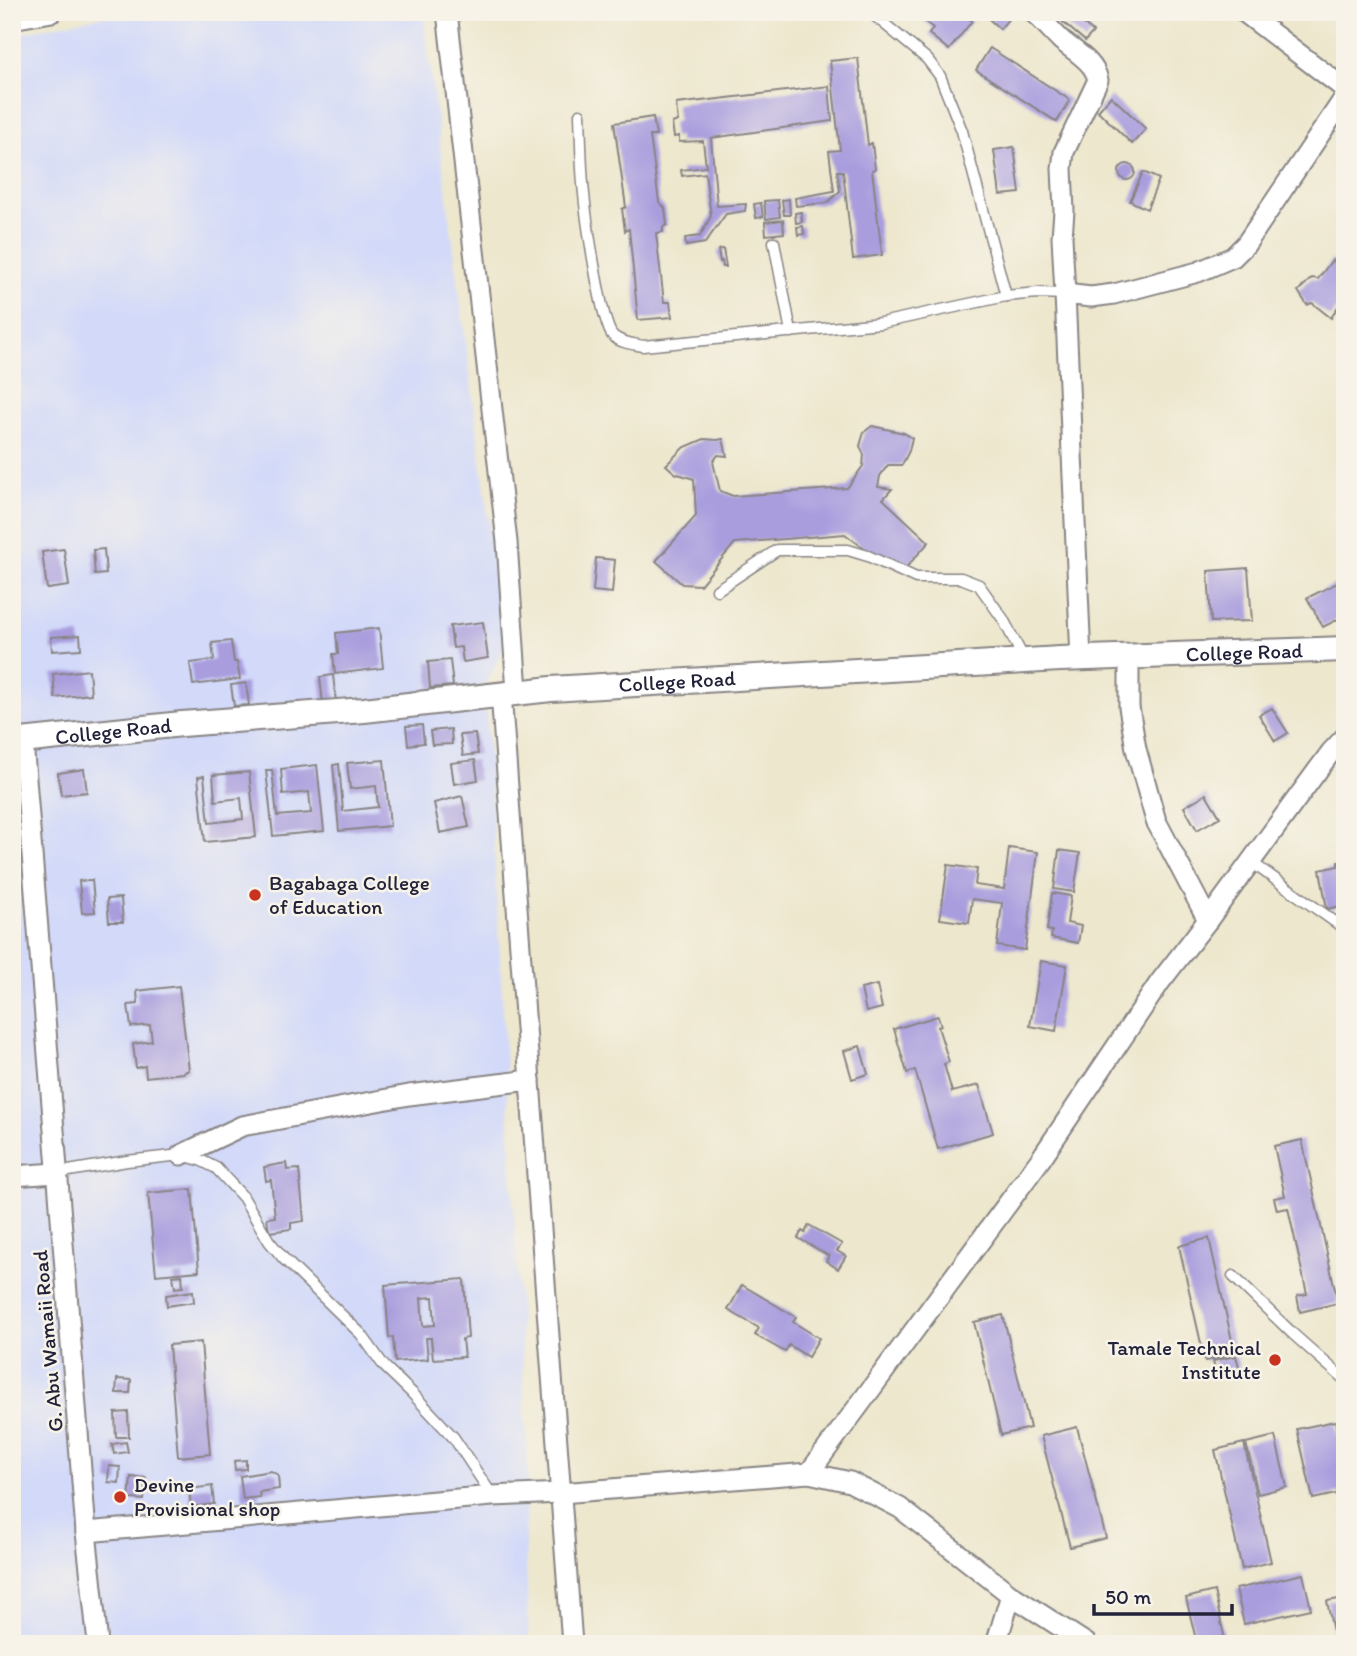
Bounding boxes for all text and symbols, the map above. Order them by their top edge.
street label: College Road [1185,637,1304,667]
street label: College Road [618,665,737,697]
street label: College Road [54,712,173,749]
place label: Bagabaga College of Education [269,870,430,919]
marker: Bagabaga College of Education [247,887,263,903]
street label: G. Abu Wamaii Road [27,1249,68,1433]
place label: Tamale Technical Institute [1107,1335,1261,1384]
marker: Tamale Technical Institute [1267,1352,1283,1368]
place label: Devine Provisional shop [134,1472,280,1521]
marker: Devine Provisional shop [112,1489,128,1505]
scale bar [1094,1572,1233,1616]
text: 50 m [1105,1584,1152,1609]

